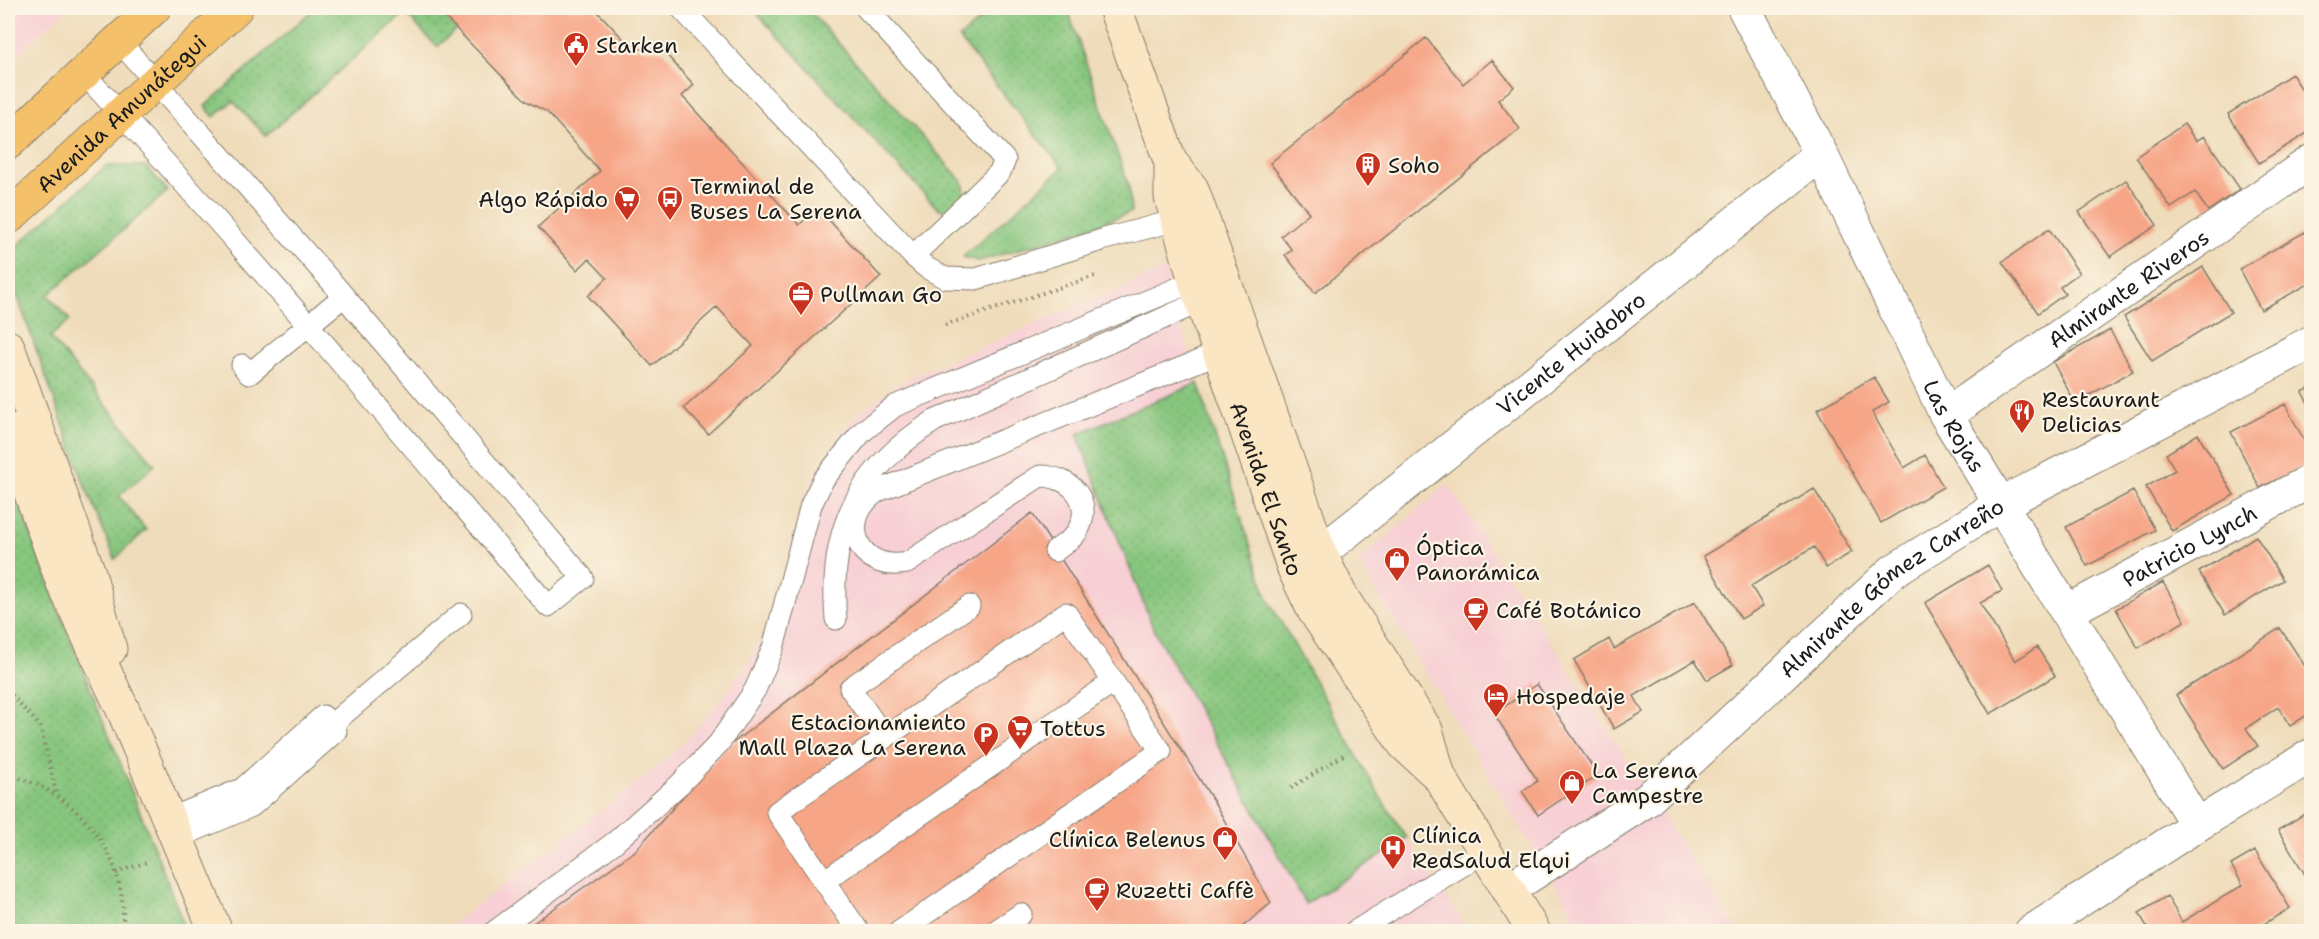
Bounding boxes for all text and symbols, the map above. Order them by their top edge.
street label: Avenida Amunátegui [30,28,212,199]
public building icon: Starken [561,30,591,68]
place label: Starken [596,31,678,60]
building icon: Soho [1353,150,1383,188]
place label: Soho [1388,151,1440,180]
place label: Terminal de Buses La Serena [690,172,862,226]
supermarket icon: Algo Rápido [612,184,642,222]
bus stop icon: Terminal de Buses La Serena [655,184,685,222]
place label: Algo Rápido [478,185,608,214]
street label: Almirante Riveros [2042,222,2215,354]
office icon: Pullman Go [786,279,816,317]
place label: Pullman Go [820,280,942,309]
street label: Vicente Huidobro [1491,285,1652,421]
street label: Las Rojas [1917,375,1992,478]
place label: Restaurant Delicias [2042,385,2160,439]
restaurant icon: Restaurant Delicias [2007,397,2037,435]
street label: Avenida El Santo [1223,398,1310,580]
street label: Almirante Gómez Carreño [1773,491,2009,684]
street label: Patricio Lynch [2117,498,2262,594]
place label: Óptica Panorámica [1416,533,1540,587]
shop icon: Óptica Panorámica [1382,545,1412,583]
cafe icon: Café Botánico [1461,595,1491,633]
place label: Café Botánico [1496,596,1642,625]
hotel icon: Hospedaje [1481,681,1511,719]
place label: Hospedaje [1516,682,1626,711]
place label: Estacionamiento Mall Plaza La Serena [738,708,966,762]
supermarket icon: Tottus [1005,713,1035,751]
place label: Tottus [1040,714,1106,743]
parking icon: Estacionamiento Mall Plaza La Serena [971,720,1001,758]
place label: La Serena Campestre [1592,756,1704,810]
shop icon: La Serena Campestre [1557,768,1587,806]
place label: Clínica RedSalud Elqui [1412,821,1570,875]
shop icon: Clínica Belenus [1210,824,1240,862]
place label: Clínica Belenus [1049,825,1206,854]
hospital icon: Clínica RedSalud Elqui [1378,833,1408,871]
cafe icon: Ruzetti Caffè [1082,875,1112,913]
place label: Ruzetti Caffè [1116,876,1255,905]

